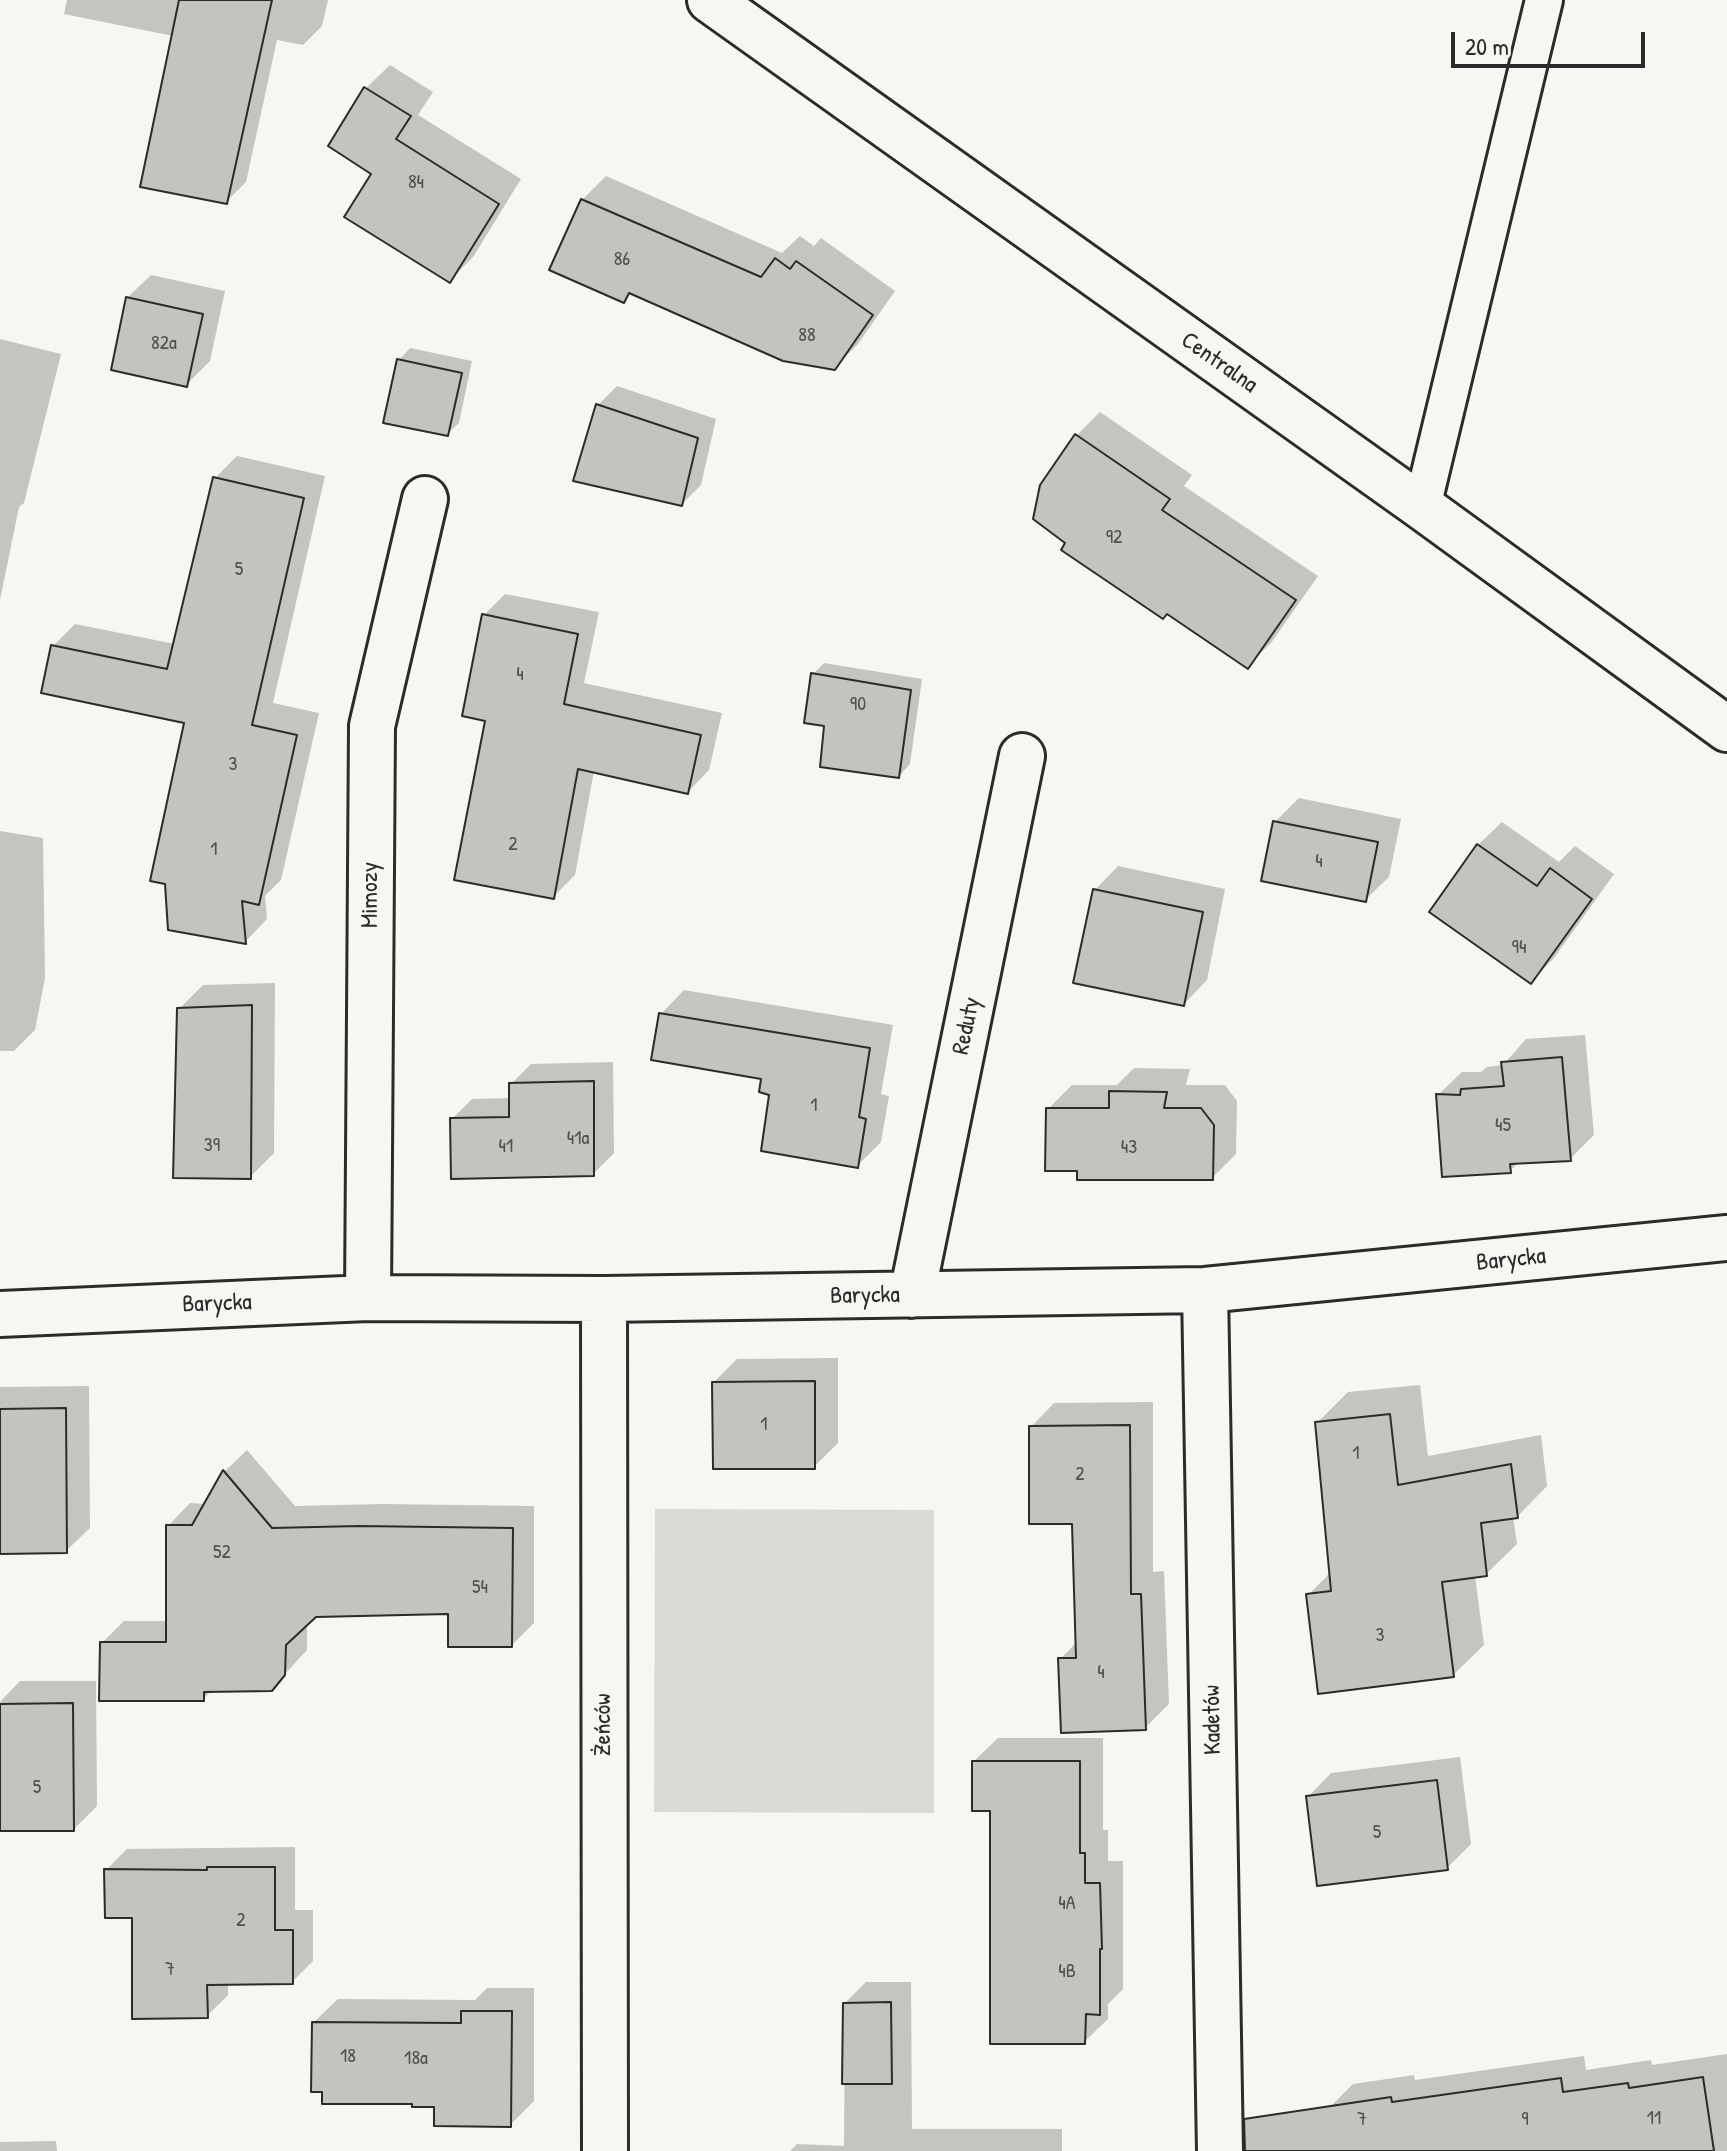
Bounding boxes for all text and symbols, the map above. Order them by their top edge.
scale bar [1455,16,1649,66]
text: 20 m [1465,30,1509,62]
house number: 84 [408,171,424,195]
house number: 86 [614,248,630,272]
house number: 88 [798,324,816,348]
street label: Centralna [1175,326,1263,400]
house number: 82a [151,332,177,356]
house number: 92 [1106,526,1122,550]
house number: 5 [235,558,243,582]
house number: 4 [516,663,524,687]
house number: 90 [850,693,866,717]
house number: 3 [229,753,237,777]
house number: 2 [508,833,518,857]
house number: 1 [210,838,218,862]
house number: 4 [1315,850,1323,874]
street label: Mimozy [357,862,385,928]
house number: 94 [1512,936,1526,960]
street label: Reduty [947,995,987,1057]
house number: 1 [810,1094,818,1118]
house number: 45 [1495,1114,1511,1138]
house number: 41a [567,1127,589,1151]
house number: 39 [204,1134,220,1158]
house number: 41 [499,1135,513,1159]
house number: 43 [1121,1136,1137,1160]
street label: Barycka [1475,1242,1547,1278]
street label: Barycka [830,1281,900,1311]
street label: Barycka [182,1288,252,1320]
house number: 1 [760,1413,768,1437]
house number: 1 [1352,1442,1360,1466]
house number: 2 [1075,1463,1085,1487]
house number: 52 [213,1541,231,1565]
house number: 54 [472,1576,488,1600]
house number: 3 [1376,1624,1384,1648]
house number: 4 [1097,1661,1105,1685]
street label: Kadetów [1198,1685,1228,1755]
street label: Żeńców [590,1694,618,1756]
house number: 5 [33,1776,41,1800]
house number: 5 [1373,1821,1381,1845]
house number: 4A [1058,1892,1076,1916]
house number: 2 [236,1909,246,1933]
house number: 7 [165,1958,175,1982]
house number: 4B [1058,1960,1076,1984]
house number: 18 [340,2045,356,2069]
house number: 18a [404,2047,428,2071]
house number: 11 [1647,2107,1661,2131]
house number: 7 [1357,2108,1367,2132]
house number: 9 [1521,2108,1529,2132]

